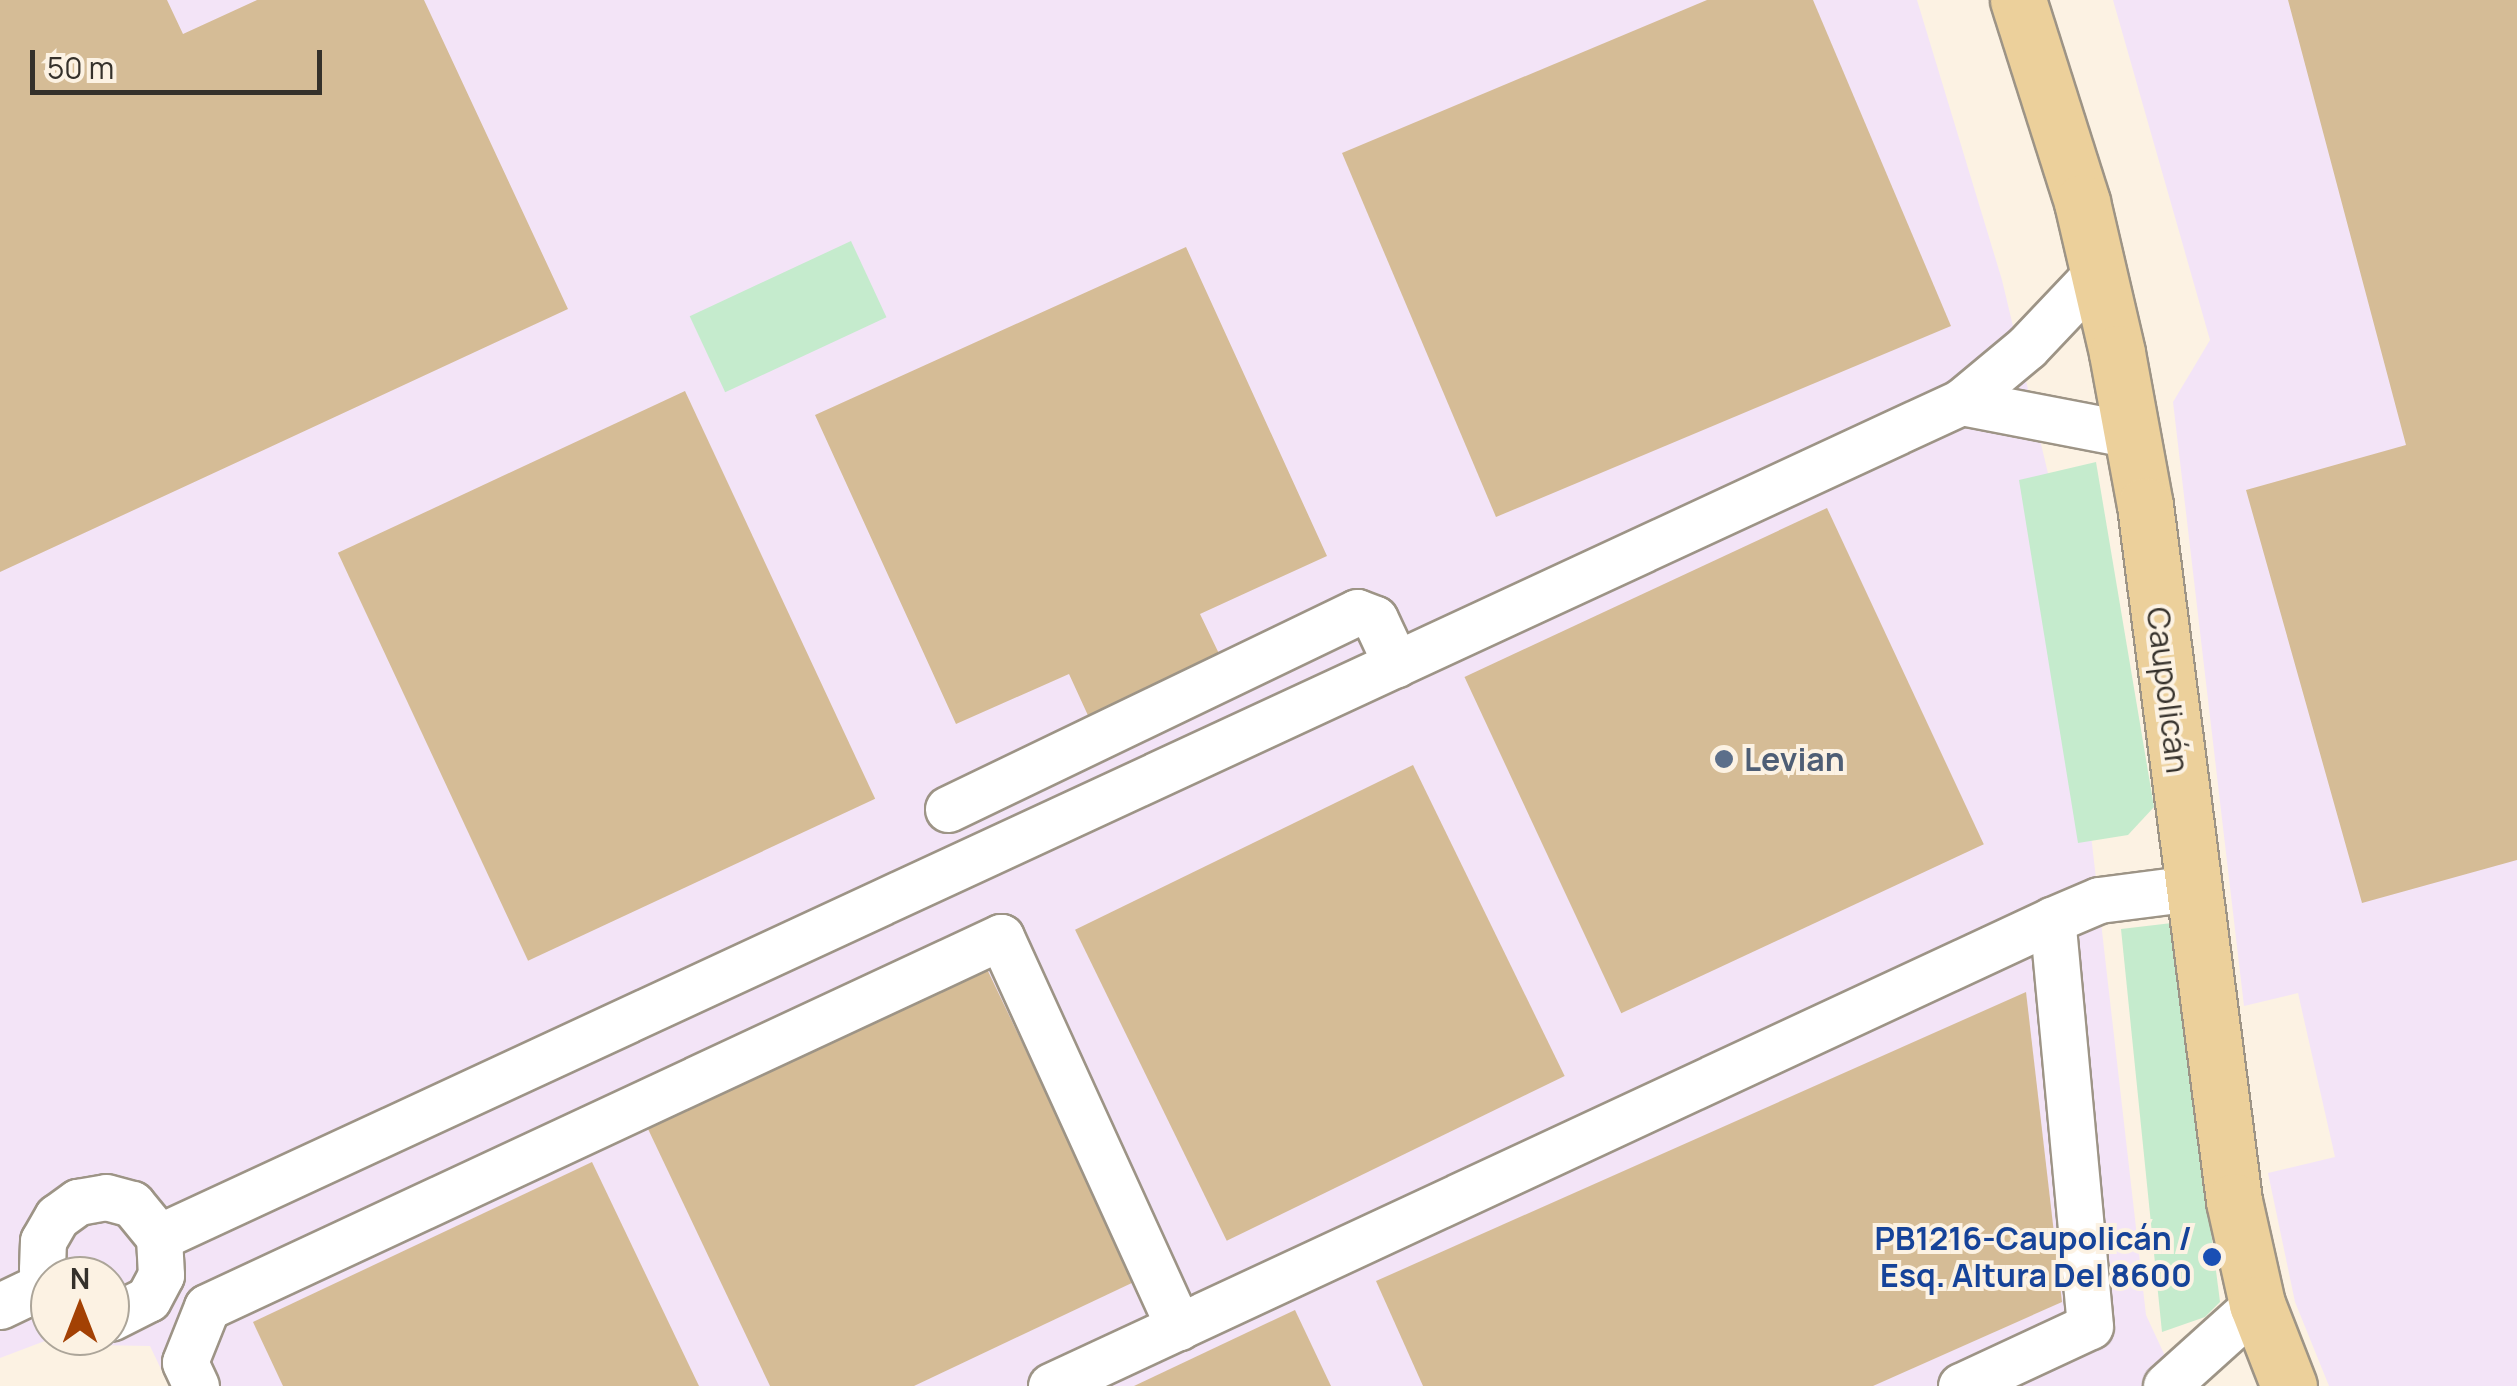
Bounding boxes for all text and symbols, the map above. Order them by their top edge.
scale bar [35,30,328,92]
text: 50 m [47,47,114,88]
street label: Caupolicán [2139,605,2197,775]
place label: Levian [1744,740,1845,778]
marker: Levian [1713,748,1735,770]
place label: PB1216-Caupolicán / Esq. Altura Del 8600 [1875,1220,2192,1295]
marker: PB1216-Caupolicán / Esq. Altura Del 8600 [2201,1246,2223,1268]
north arrow [30,1256,130,1356]
text: N [70,1259,90,1297]

